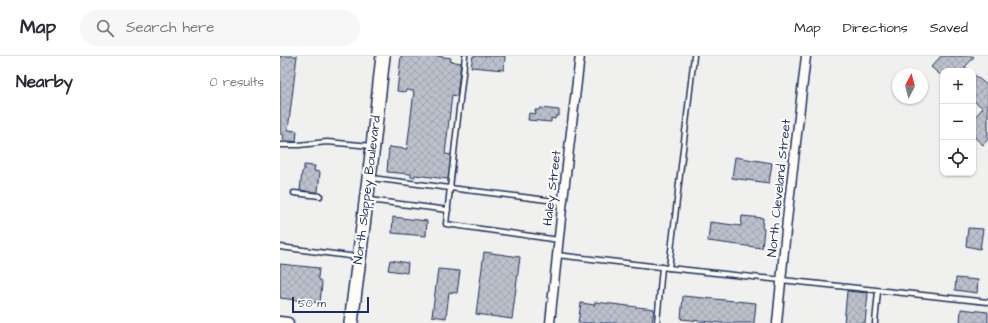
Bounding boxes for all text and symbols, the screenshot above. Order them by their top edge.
search box [80,10,360,46]
text: Map [20,14,56,41]
icon: search [94,17,116,39]
text: Search here [126,17,215,38]
text: Map [794,18,821,38]
text: Directions [843,18,908,38]
text: Saved [930,18,968,38]
north arrow [892,68,928,104]
map controls [940,68,976,176]
button: + [940,68,976,104]
text: Nearby [16,70,73,94]
text: 0 results [209,73,264,91]
button: − [940,104,976,140]
street label: North Slappey Boulevard [349,114,386,266]
street label: North Cleveland Street [763,117,795,258]
button: locate [940,140,976,176]
street label: Haley Street [538,148,567,227]
scale bar [292,295,369,314]
text: 50 m [298,296,326,311]

